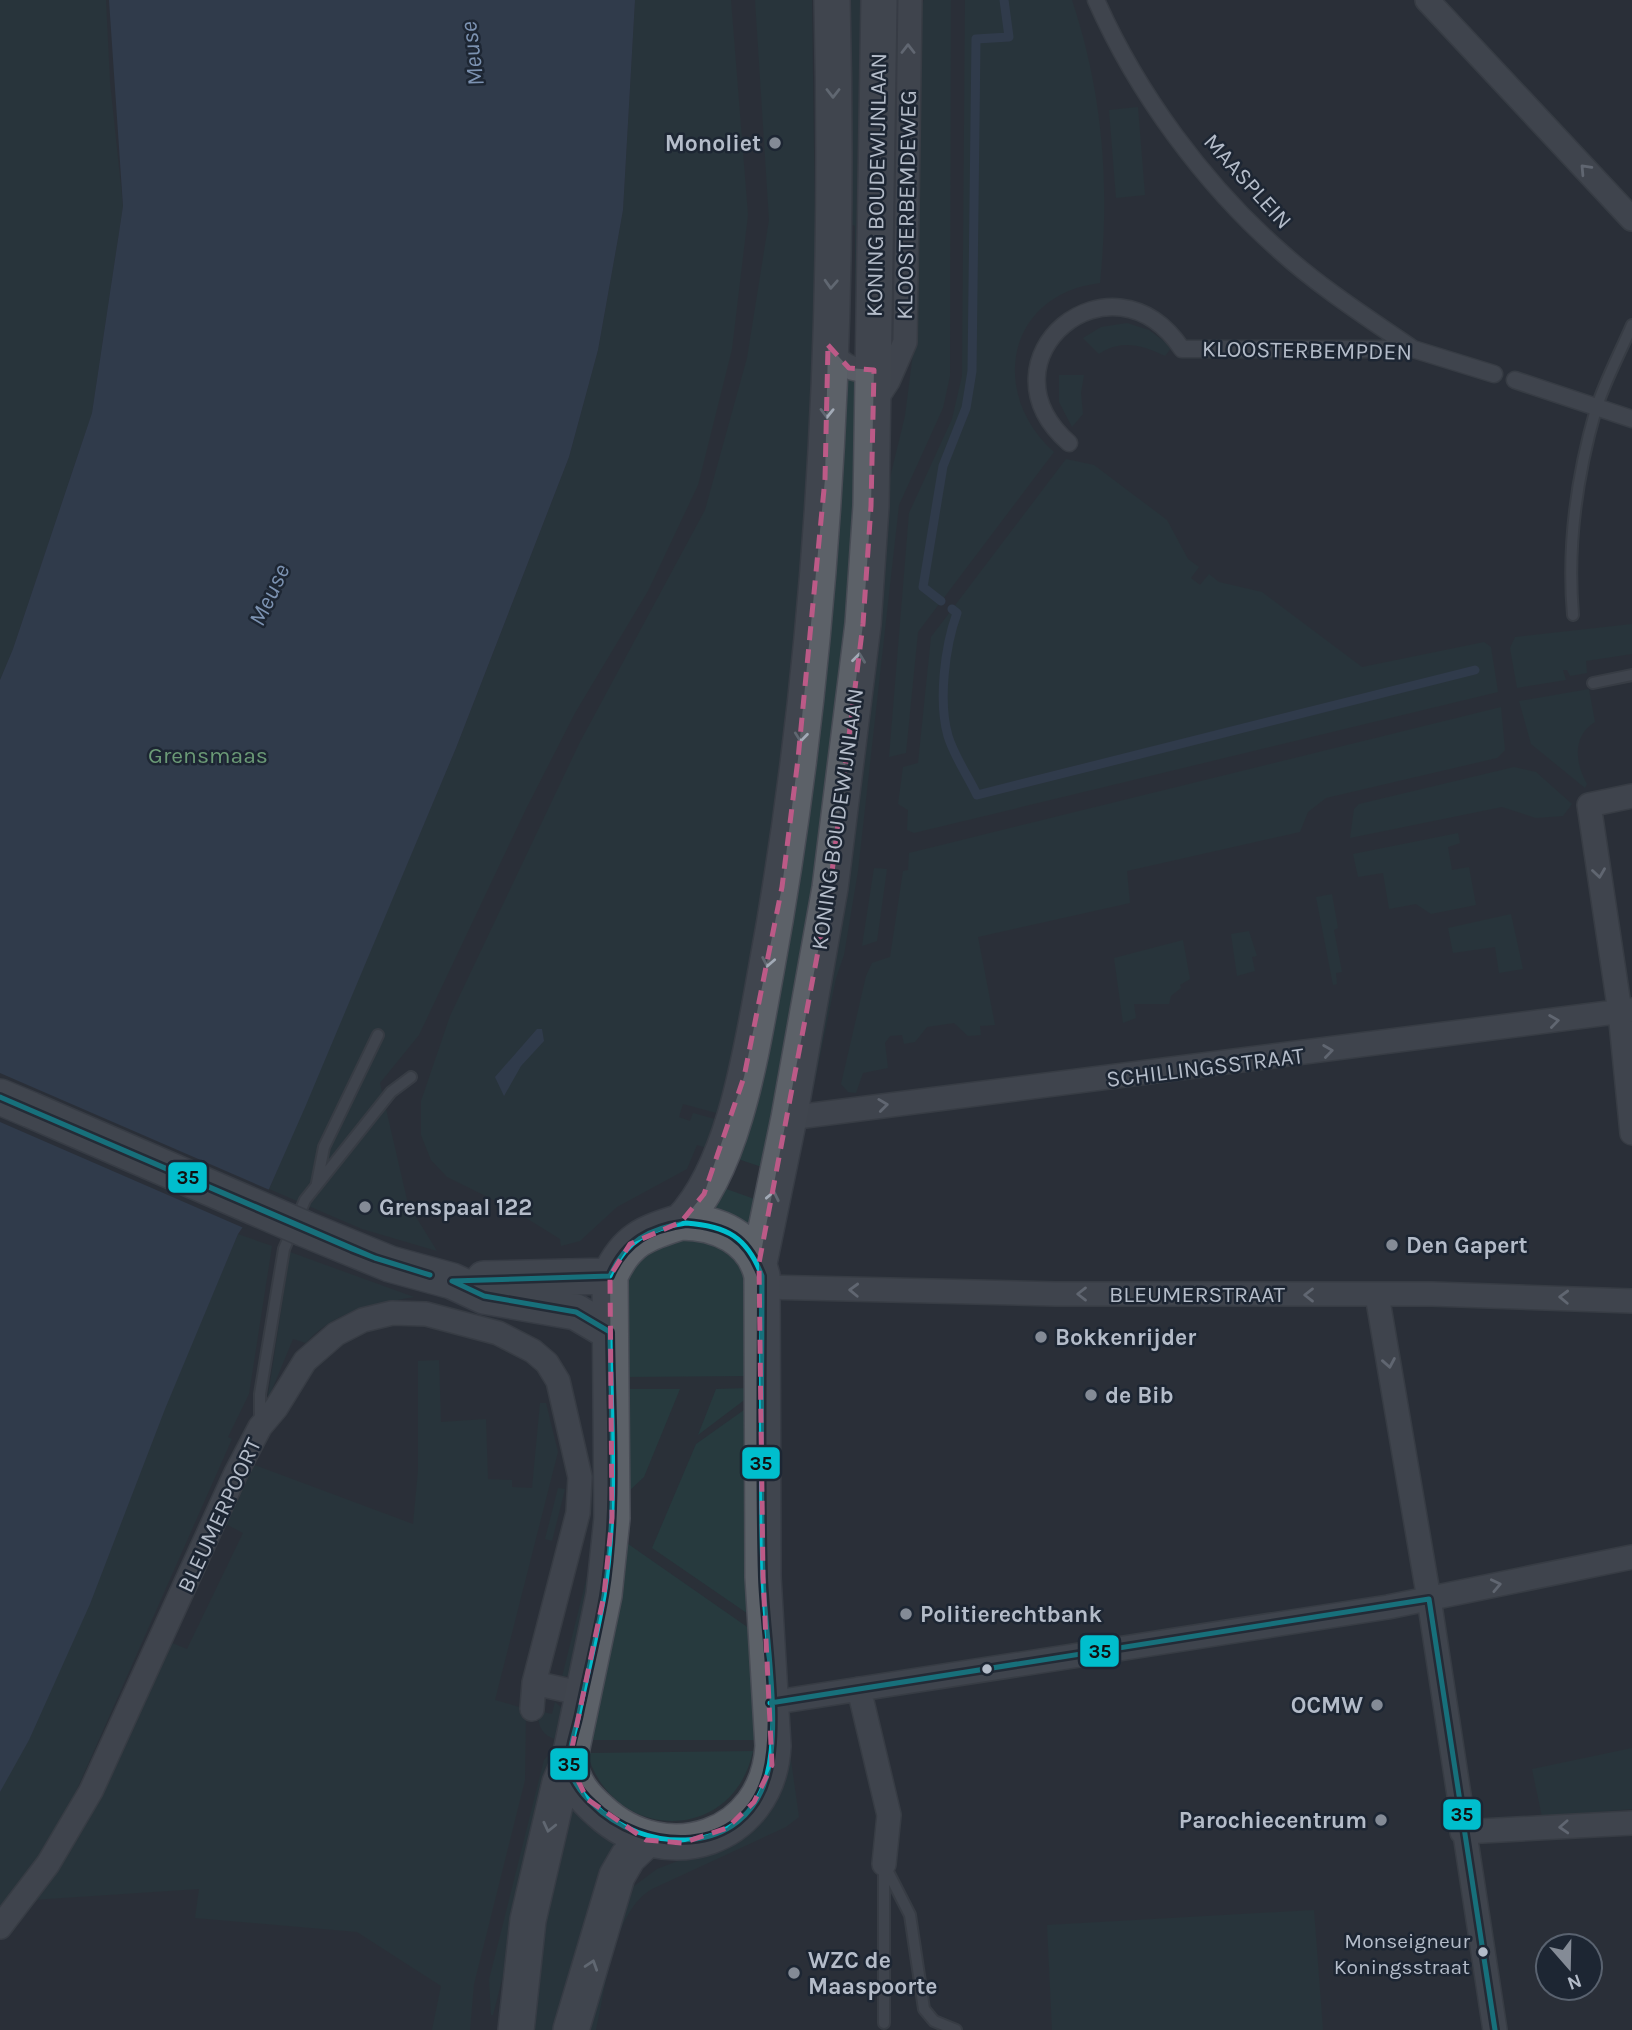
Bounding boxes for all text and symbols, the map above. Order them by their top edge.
water label: Meuse [454,20,490,88]
one-way arrow [900,43,916,54]
street label: KONING BOUDEWIJNLAAN [861,53,892,317]
one-way arrow [825,88,841,98]
street label: KLOOSTERBEMDEWEG [891,90,922,320]
street label: MAASPLEIN [1198,128,1297,234]
place label: Monoliet [665,130,761,157]
marker: Monoliet [767,135,783,151]
one-way arrow [1581,164,1594,177]
one-way arrow [824,279,839,290]
street label: KLOOSTERBEMPDEN [1202,335,1412,366]
one-way arrow [819,408,835,419]
water label: Meuse [243,560,295,630]
one-way arrow [851,652,866,663]
street label: KONING BOUDEWIJNLAAN [806,686,869,952]
one-way arrow [793,732,808,743]
park label: Grensmaas [148,742,268,769]
one-way arrow [1592,867,1607,879]
one-way arrow [761,956,776,968]
one-way arrow [1548,1014,1559,1029]
street label: SCHILLINGSSTRAAT [1105,1042,1306,1093]
one-way arrow [1322,1044,1334,1059]
one-way arrow [878,1098,889,1113]
line badge: 35 [167,1161,208,1194]
text: 35 [177,1167,199,1189]
one-way arrow [764,1190,779,1202]
place label: Grenspaal 122 [379,1194,532,1221]
marker: Grenspaal 122 [357,1199,373,1215]
place label: Den Gapert [1406,1232,1527,1259]
marker: Den Gapert [1384,1237,1400,1253]
street label: BLEUMERSTRAAT [1109,1281,1285,1308]
one-way arrow [848,1282,859,1298]
one-way arrow [1076,1286,1086,1302]
one-way arrow [1303,1287,1314,1303]
one-way arrow [1558,1290,1569,1305]
place label: Bokkenrijder [1055,1324,1196,1351]
marker: Bokkenrijder [1033,1329,1049,1345]
one-way arrow [1381,1357,1396,1368]
place label: de Bib [1105,1382,1174,1409]
marker: de Bib [1083,1387,1099,1403]
street label: BLEUMERPOORT [172,1433,267,1597]
line badge: 35 [741,1446,781,1480]
text: 35 [750,1453,772,1475]
one-way arrow [1490,1579,1502,1594]
place label: Politierechtbank [920,1601,1102,1628]
marker: Politierechtbank [898,1606,914,1622]
line badge: 35 [1079,1634,1120,1668]
text: 35 [1089,1641,1111,1663]
unlabelled marker [980,1662,994,1676]
place label: OCMW [1291,1692,1363,1719]
marker: OCMW [1369,1697,1385,1713]
line badge: 35 [549,1747,589,1781]
text: 35 [558,1754,580,1776]
line badge: 35 [1442,1798,1482,1831]
text: 35 [1451,1804,1473,1826]
place label: Parochiecentrum [1179,1807,1367,1834]
marker: Parochiecentrum [1373,1812,1389,1828]
one-way arrow [1558,1819,1569,1834]
one-way arrow [543,1821,558,1833]
place label: Monseigneur Koningsstraat [1334,1929,1470,1979]
north arrow [1534,1932,1604,2002]
marker: Monseigneur Koningsstraat [1476,1945,1490,1959]
place label: WZC de Maaspoorte [808,1947,938,2000]
one-way arrow [583,1959,598,1971]
marker: WZC de Maaspoorte [786,1965,802,1981]
text: N [1564,1969,1585,1995]

